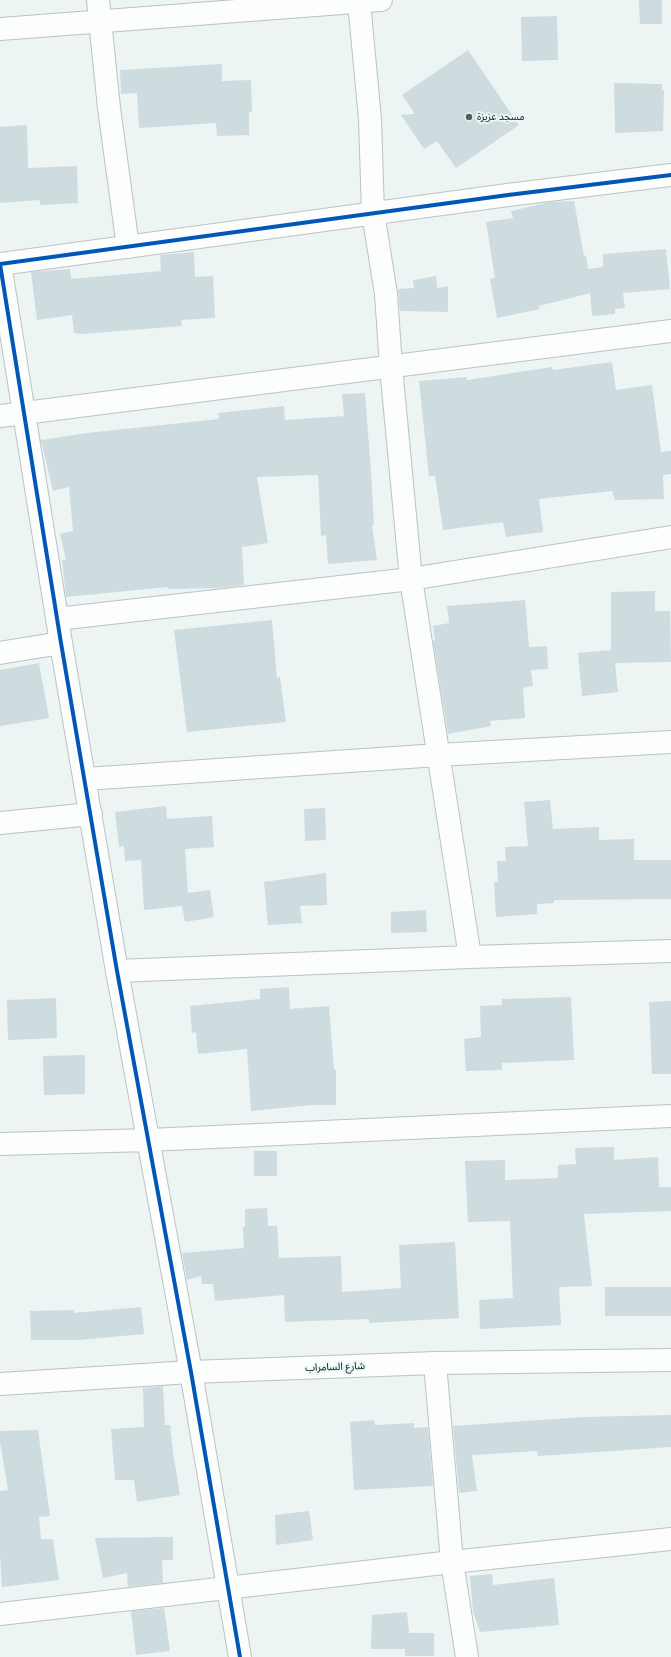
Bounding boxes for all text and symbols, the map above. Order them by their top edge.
place label: مسجد عزيزة [477,111,525,123]
marker: مسجد عزيزة [464,112,474,122]
street label: شارع السامراب [305,1360,365,1374]

